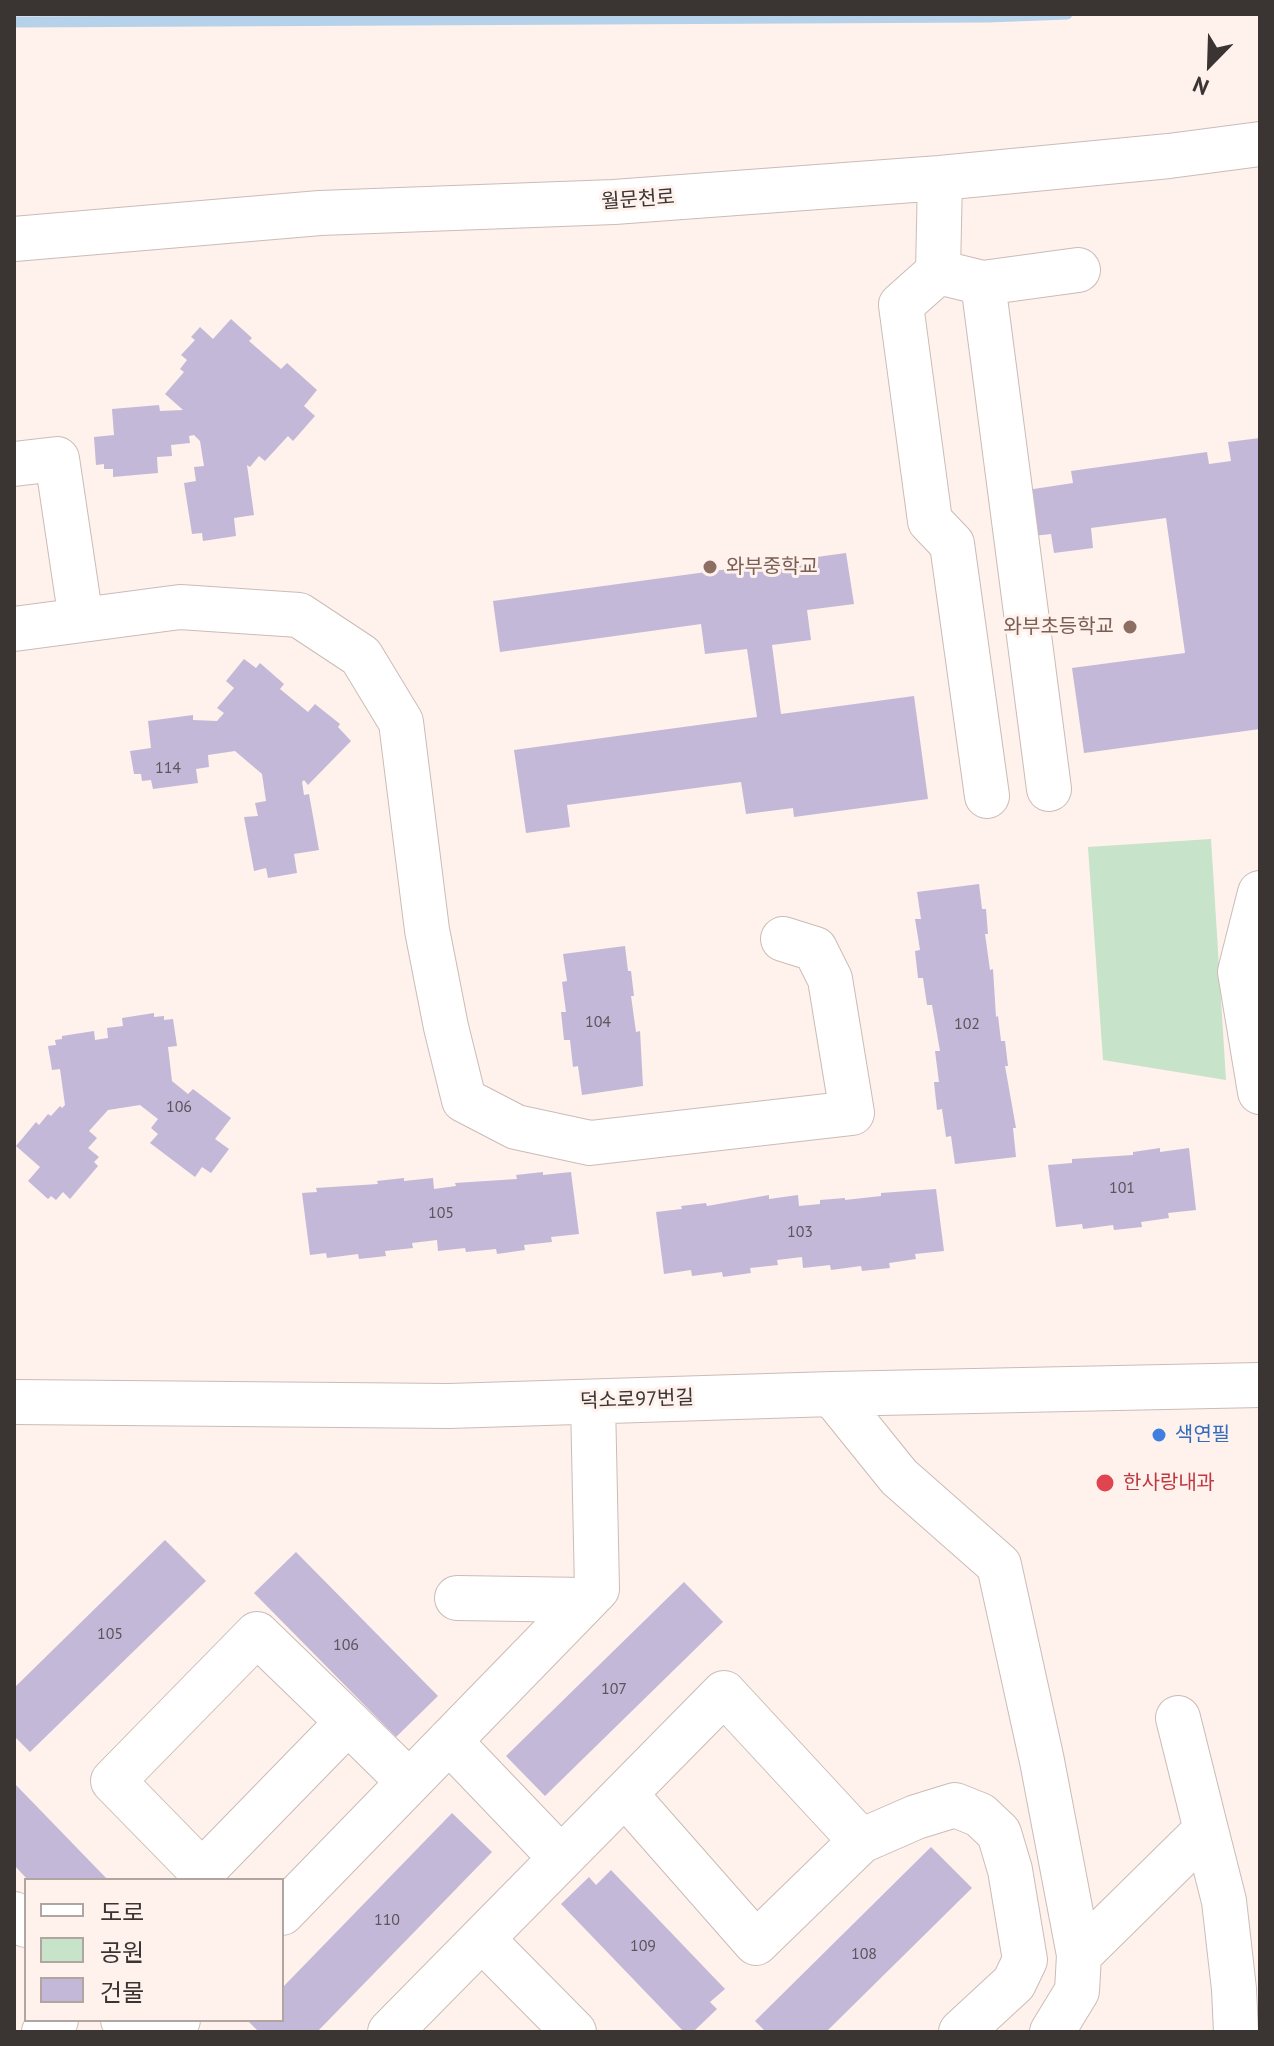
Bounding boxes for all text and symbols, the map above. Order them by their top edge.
north arrow [1170,24,1250,104]
text: N [1188,70,1213,102]
street label: 월문천로 [600,185,676,215]
place label: 와부중학교 [726,555,818,579]
marker: 와부중학교 [701,558,719,576]
place label: 와부초등학교 [1004,615,1114,639]
marker: 와부초등학교 [1121,618,1139,636]
house number: 114 [155,758,181,778]
house number: 104 [585,1012,611,1032]
house number: 102 [954,1014,980,1034]
house number: 106 [166,1097,192,1117]
house number: 101 [1109,1178,1135,1198]
house number: 105 [428,1203,454,1223]
house number: 103 [787,1222,813,1242]
street label: 덕소로97번길 [580,1386,694,1414]
place label: 색연필 [1175,1423,1230,1447]
marker: 색연필 [1150,1426,1168,1444]
place label: 한사랑내과 [1123,1471,1215,1495]
marker: 한사랑내과 [1094,1472,1116,1494]
house number: 105 [97,1624,123,1644]
house number: 106 [333,1635,359,1655]
house number: 107 [601,1679,627,1699]
legend [24,1878,284,2022]
text: 도로 [100,1897,144,1928]
house number: 110 [374,1910,400,1930]
house number: 109 [630,1936,656,1956]
text: 공원 [100,1937,144,1968]
house number: 108 [851,1944,877,1964]
text: 건물 [100,1977,144,2008]

